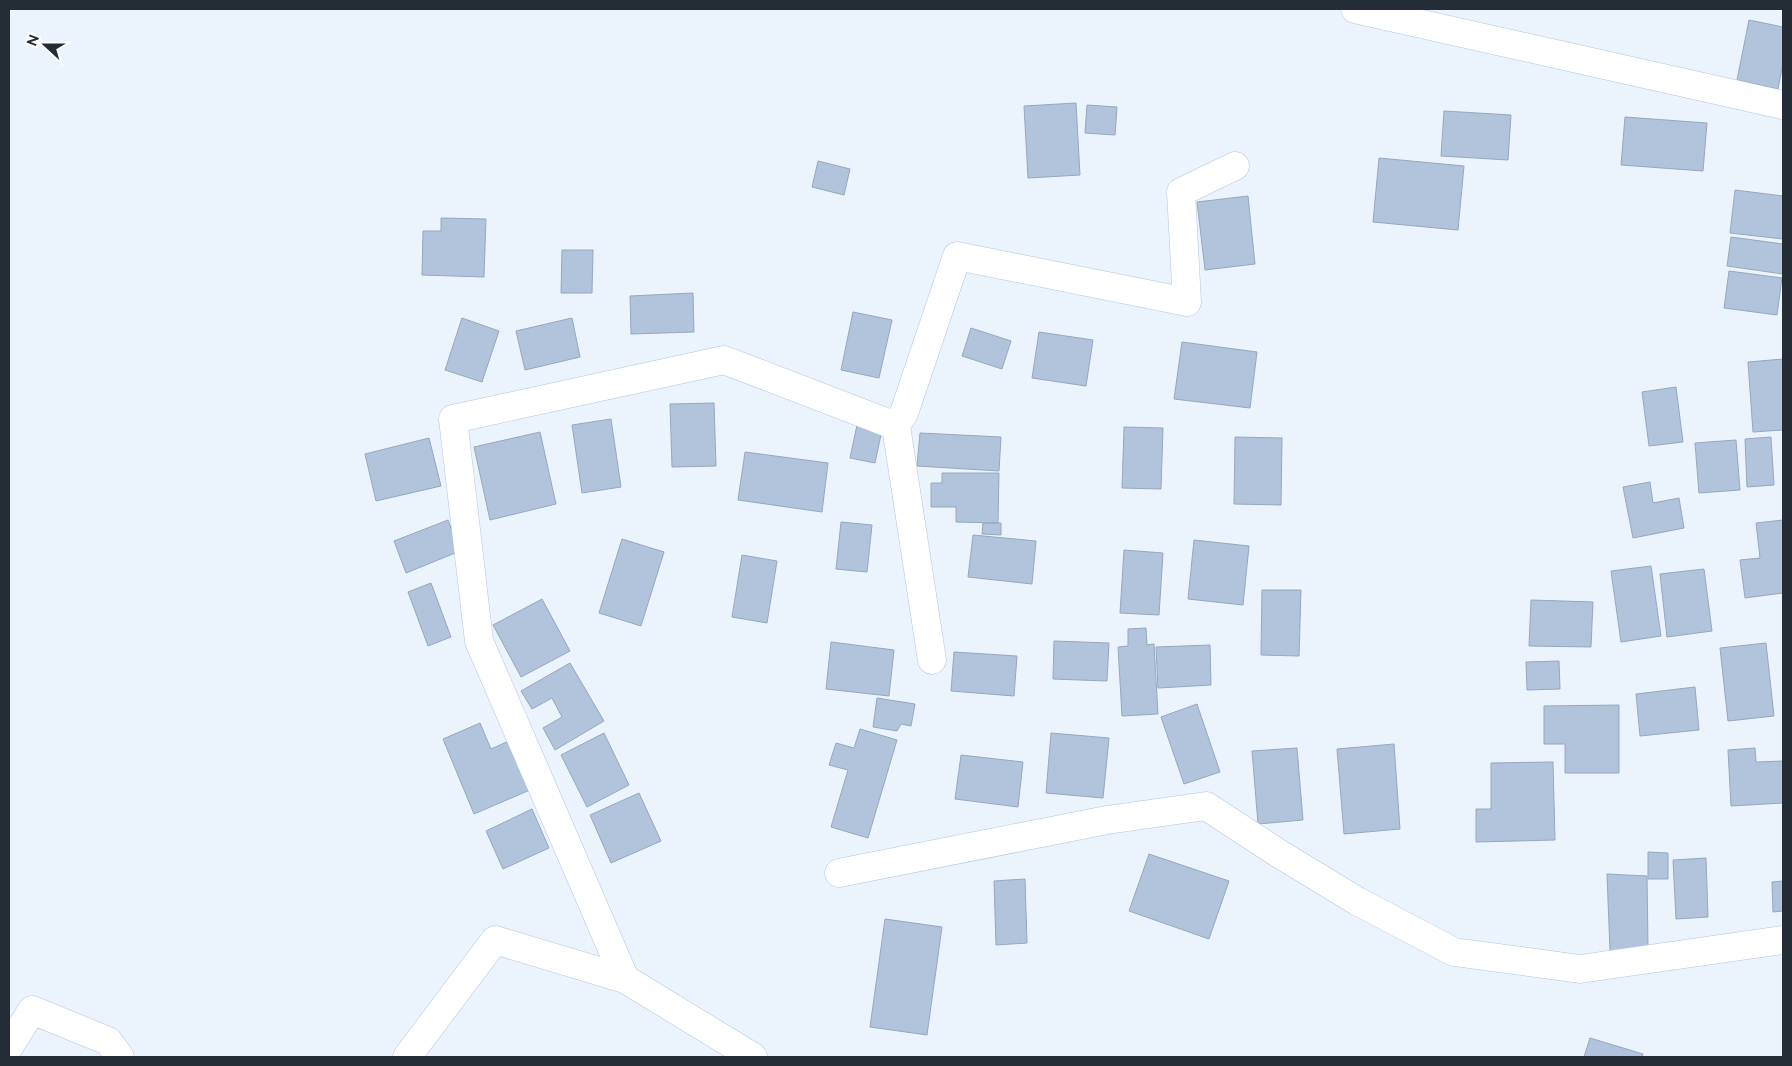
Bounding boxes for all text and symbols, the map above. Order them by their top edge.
north arrow [20,20,70,70]
text: N [23,32,42,48]

